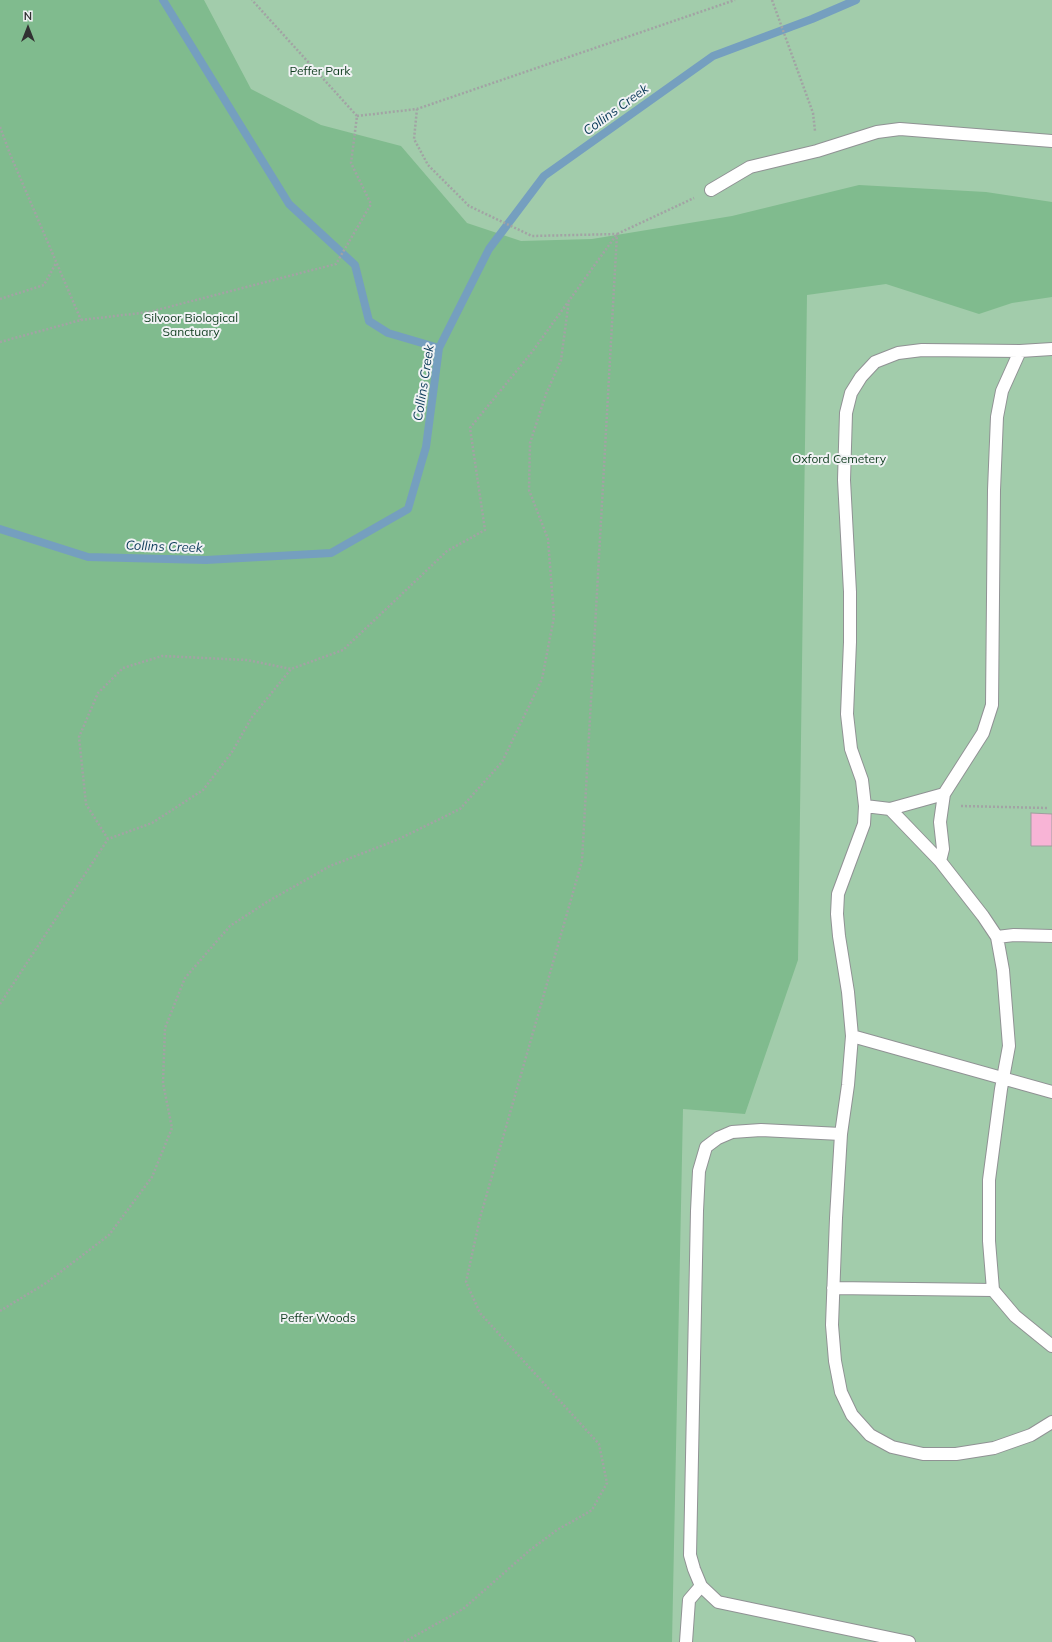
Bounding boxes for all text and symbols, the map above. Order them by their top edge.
north arrow [8,8,48,48]
text: N [24,9,32,23]
park label: Peffer Park [289,64,351,78]
water label: Collins Creek [580,81,652,139]
park label: Silvoor Biological Sanctuary [144,311,238,339]
water label: Collins Creek [410,344,438,422]
park label: Oxford Cemetery [792,452,886,466]
water label: Collins Creek [125,538,203,556]
park label: Peffer Woods [280,1311,356,1325]

